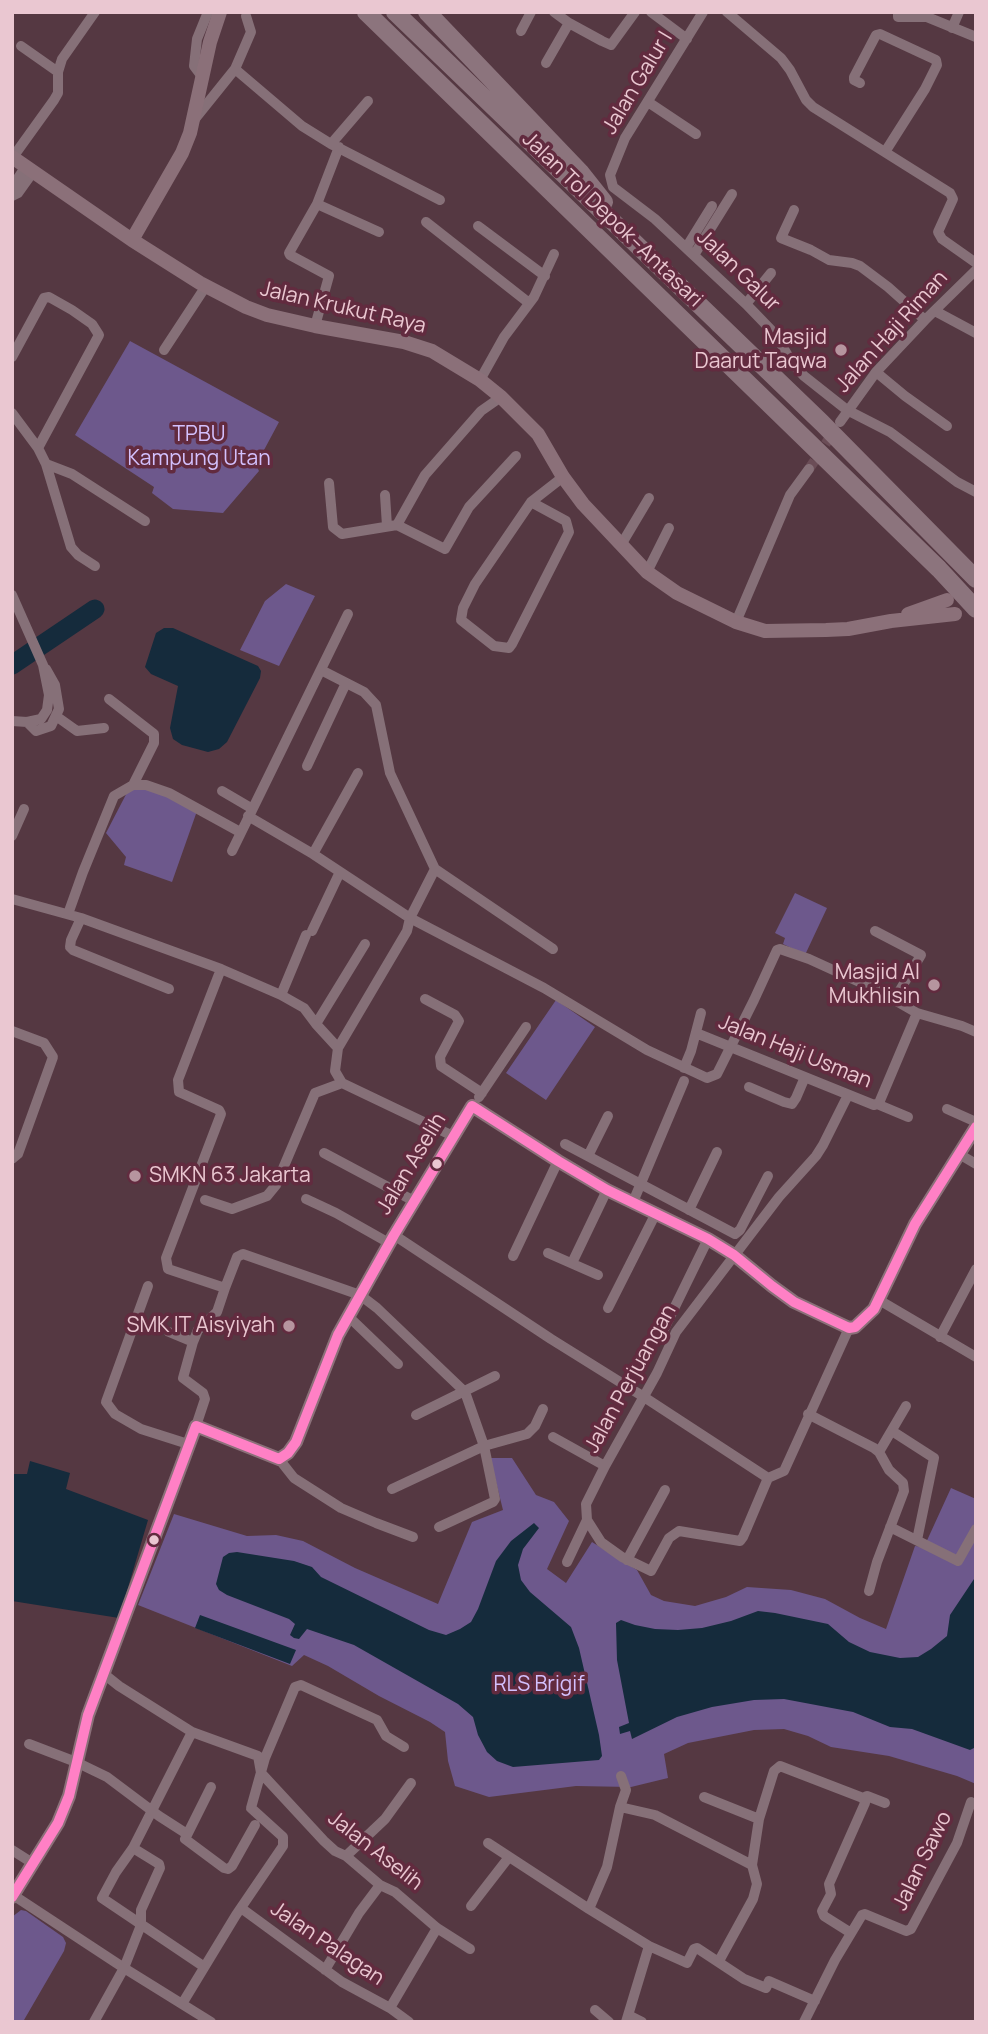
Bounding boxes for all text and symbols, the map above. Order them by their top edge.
street label: Jalan Galur I [598,27,678,139]
street label: Jalan Tol Depok–Antasari [517,127,707,313]
street label: Jalan Galur [691,225,785,317]
street label: Jalan Haji Riman [831,266,953,398]
street label: Jalan Krukut Raya [258,277,428,339]
place label: Masjid Daarut Taqwa [695,325,827,375]
marker: Masjid Daarut Taqwa [833,342,849,358]
park label: TPBU Kampung Utan [127,422,271,472]
place label: Masjid Al Mukhlisin [829,960,920,1010]
marker: Masjid Al Mukhlisin [926,977,942,993]
street label: Jalan Haji Usman [715,1010,875,1094]
street label: Jalan Aselih [372,1109,452,1219]
unlabelled marker [430,1157,444,1171]
place label: SMKN 63 Jakarta [149,1163,311,1189]
marker: SMKN 63 Jakarta [127,1168,143,1184]
street label: Jalan Perjuangan [580,1300,682,1458]
place label: SMK IT Aisyiyah [127,1313,275,1339]
marker: SMK IT Aisyiyah [281,1318,297,1334]
unlabelled marker [147,1533,161,1547]
park label: RLS Brigif [493,1672,585,1698]
street label: Jalan Aselih [323,1806,427,1896]
street label: Jalan Sawo [888,1807,958,1915]
street label: Jalan Palagan [265,1897,389,1991]

